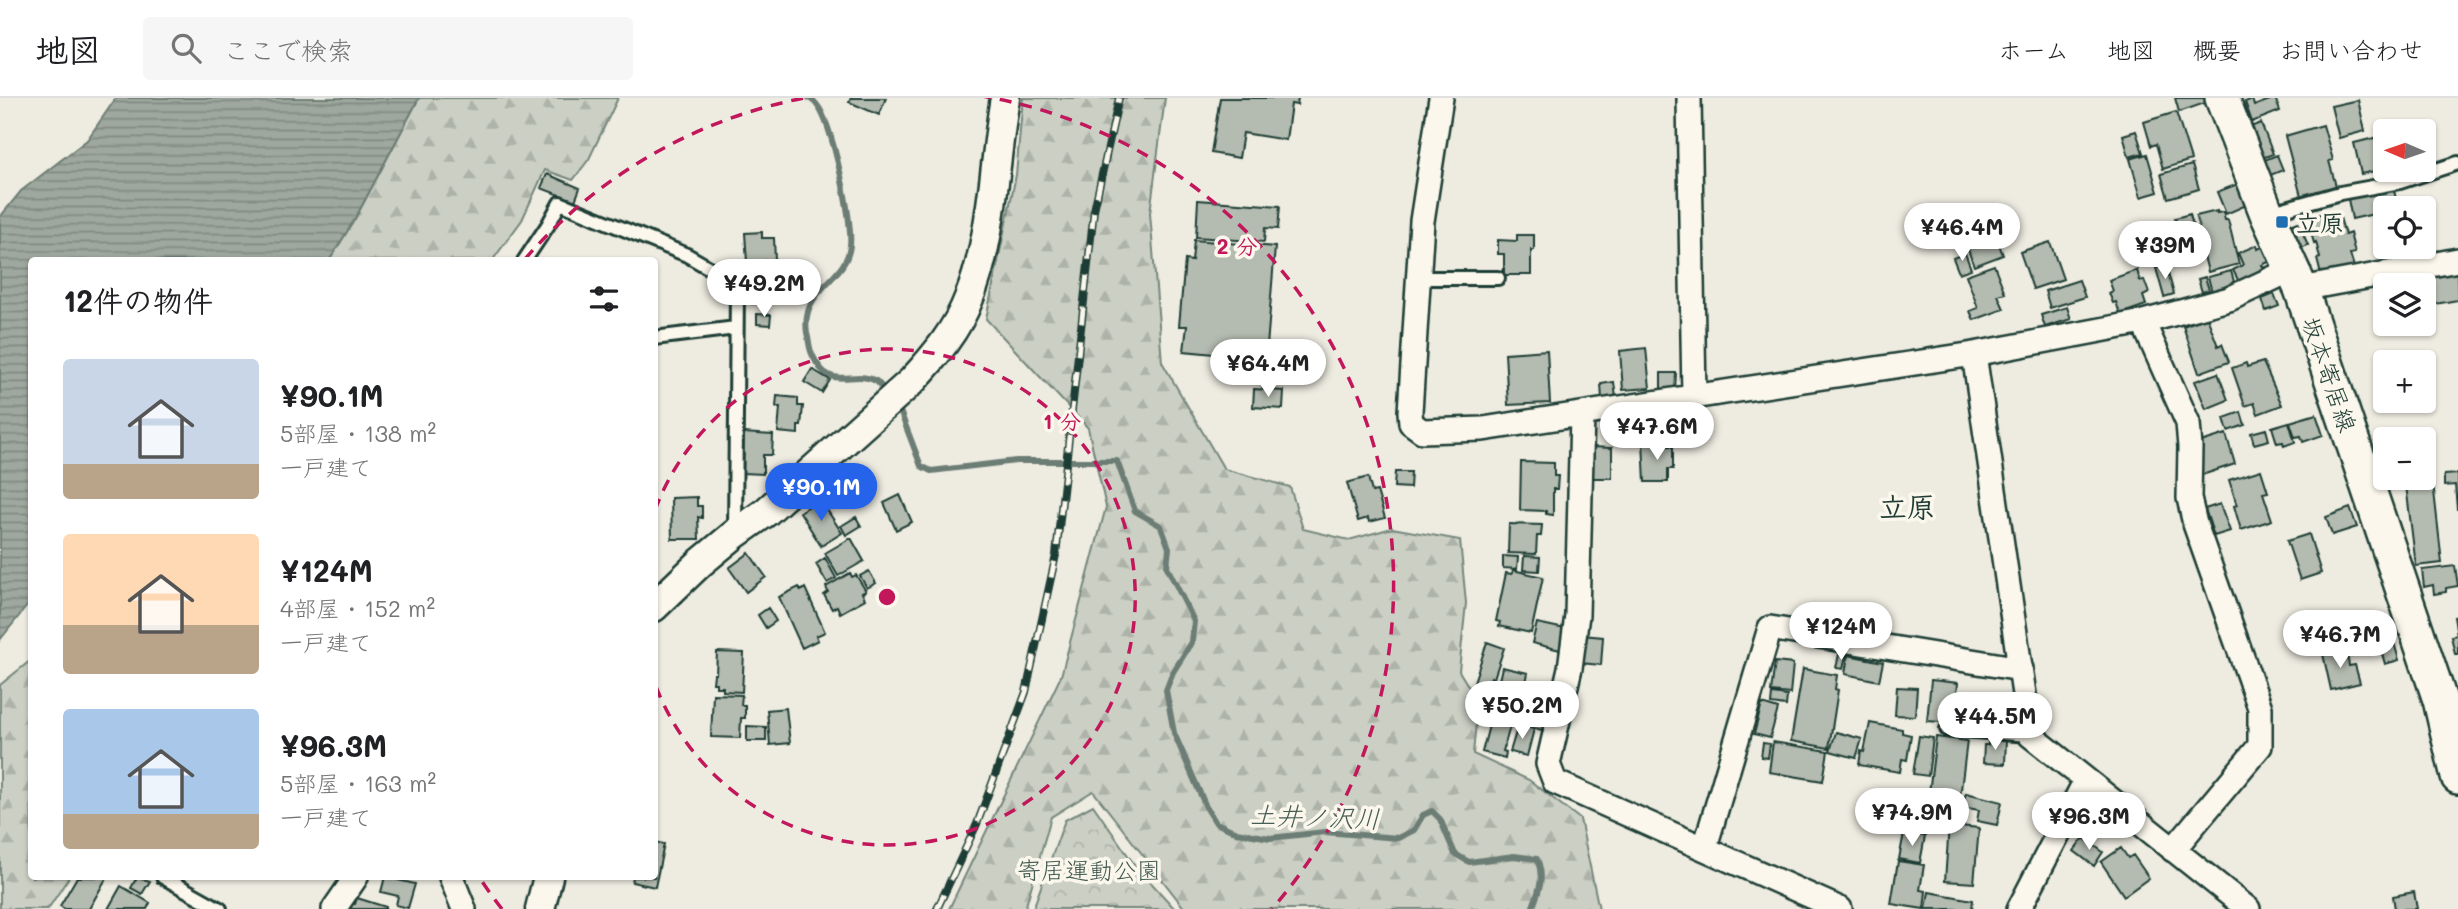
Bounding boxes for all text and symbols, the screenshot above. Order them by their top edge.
search box [143,17,633,80]
text: 地図 [35,27,101,70]
icon: search [167,29,205,67]
text: ここで検索 [223,33,353,67]
text: ホーム [1998,34,2069,65]
text: 地図 [2107,34,2155,65]
text: 概要 [2193,34,2241,65]
text: お問い合わせ [2279,34,2423,65]
north arrow [2373,119,2436,182]
map controls [2373,119,2436,490]
button: locate [2373,196,2436,259]
pin: ¥46.4M [1905,204,2019,263]
place label: 立原 [2296,207,2344,238]
text: ¥46.4M [1920,211,2004,241]
marker: 立原 [2274,214,2290,230]
pin: ¥39M [2124,222,2206,281]
text: ¥39M [2134,229,2196,259]
text: 2 分 [1217,232,1257,259]
pin: ¥49.2M [707,260,821,319]
text: ¥49.2M [723,267,805,297]
button: layers [2373,273,2436,336]
text: 12件の物件 [63,280,213,320]
icon: filters [585,280,623,318]
street label: 坂本寄居線 [2296,312,2364,436]
pin: ¥64.4M [1211,340,1325,399]
text: ¥64.4M [1226,347,1310,377]
button: + [2373,350,2436,413]
text: ¥90.1M [280,375,384,415]
icon: home [119,387,203,471]
pin: ¥47.6M [1600,402,1714,462]
text: 1 分 [1043,407,1081,434]
text: ¥47.6M [1616,410,1698,440]
text: 5部屋 · 138 m² [280,418,436,448]
button: − [2373,427,2436,490]
text: 一戸建て [280,452,372,482]
pin: ¥90.1M [764,464,878,523]
text: ¥90.1M [781,471,861,501]
district label: 立原 [1879,488,1935,524]
text: ¥124M [280,550,373,590]
icon: home [119,562,203,646]
centre of rings [875,585,899,609]
text: 4部屋 · 152 m² [280,593,435,623]
pin: ¥124M [1792,602,1890,662]
text: ¥124M [1805,610,1877,640]
pin: ¥46.7M [2283,610,2397,670]
text: ¥46.7M [2299,618,2381,648]
text: 一戸建て [280,627,372,657]
pin: ¥50.2M [1465,682,1579,741]
text: ¥50.2M [1481,689,1563,719]
pin: ¥44.5M [1938,692,2052,752]
text: ¥44.5M [1953,700,2037,730]
text: ¥96.3M [280,725,387,765]
icon: home [119,737,203,821]
text: 5部屋 · 163 m² [280,768,436,798]
pin: ¥74.9M [1855,788,1969,848]
pin: ¥96.3M [2032,792,2146,852]
text: ¥74.9M [1871,796,1953,826]
water label: 土井ノ沢川 [1249,797,1381,835]
text: ¥96.3M [2048,800,2130,830]
text: 一戸建て [280,802,372,832]
park label: 寄居運動公園 [1017,854,1161,885]

